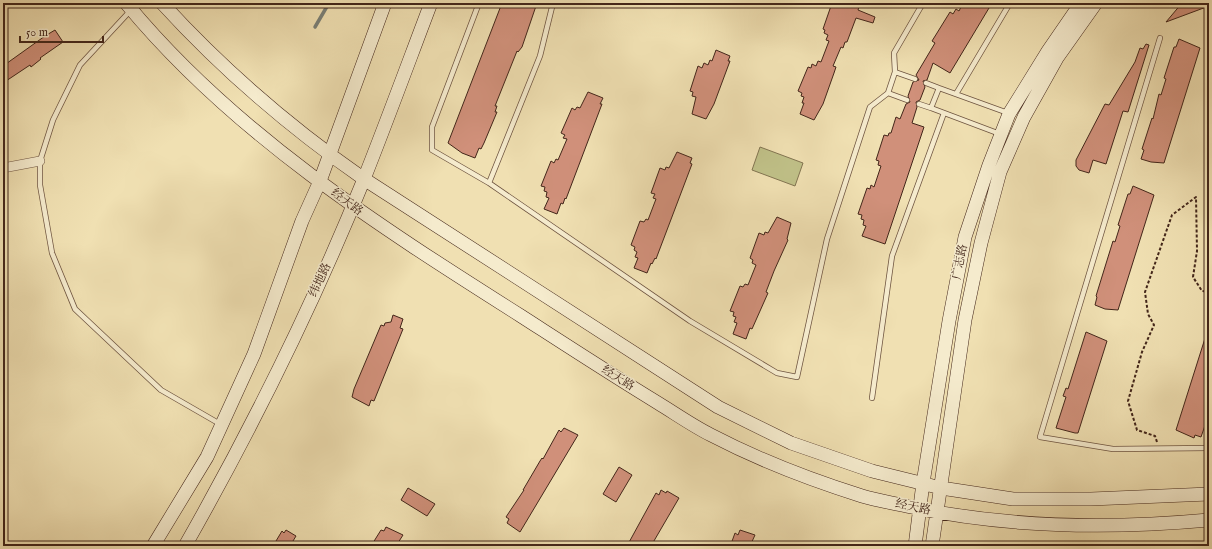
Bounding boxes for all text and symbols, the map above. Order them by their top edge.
scale bar [20,18,103,44]
text: 50 m [26,25,48,40]
street label: 经天路 [328,185,366,219]
street label: 广志路 [949,243,971,281]
street label: 纬地路 [306,261,334,299]
street label: 经天路 [599,362,637,394]
street label: 经天路 [894,496,932,518]

